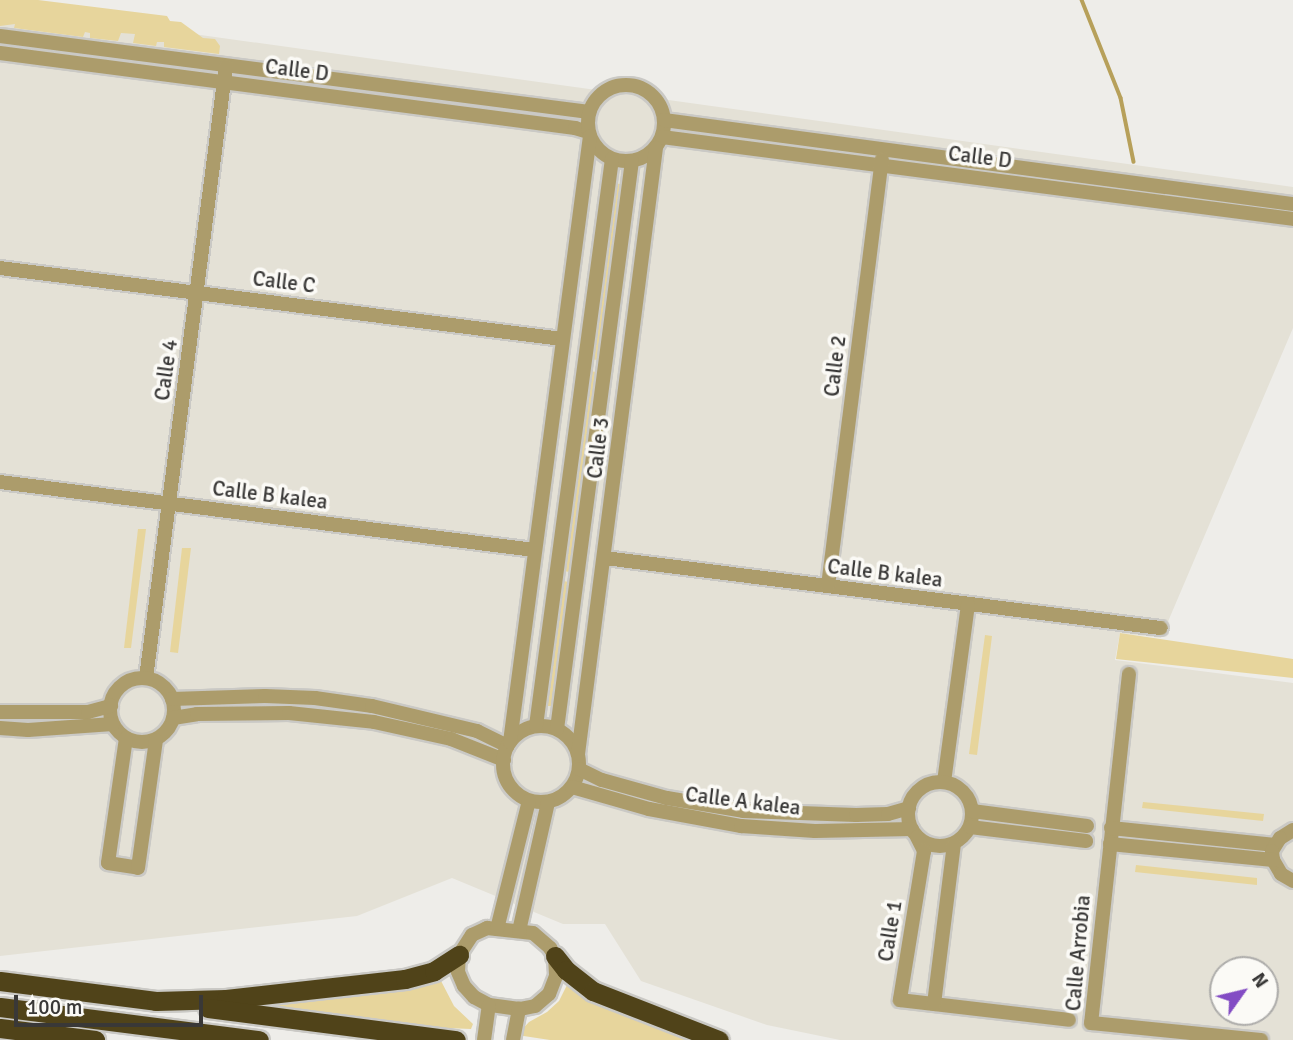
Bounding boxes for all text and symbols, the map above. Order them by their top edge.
street label: Calle D [264,54,330,86]
street label: Calle D [947,141,1013,173]
street label: Calle C [251,266,317,298]
street label: Calle 2 [819,334,851,398]
street label: Calle 4 [149,338,183,402]
street label: Calle 3 [582,416,614,480]
street label: Calle B kalea [211,475,329,515]
street label: Calle B kalea [826,553,944,593]
street label: Calle A kalea [684,781,802,821]
street label: Calle Arrobia [1060,894,1096,1012]
street label: Calle 1 [873,899,907,963]
north arrow [1209,956,1279,1026]
text: N [1246,968,1273,993]
scale bar [18,981,206,1025]
text: 100 m [27,994,82,1020]

